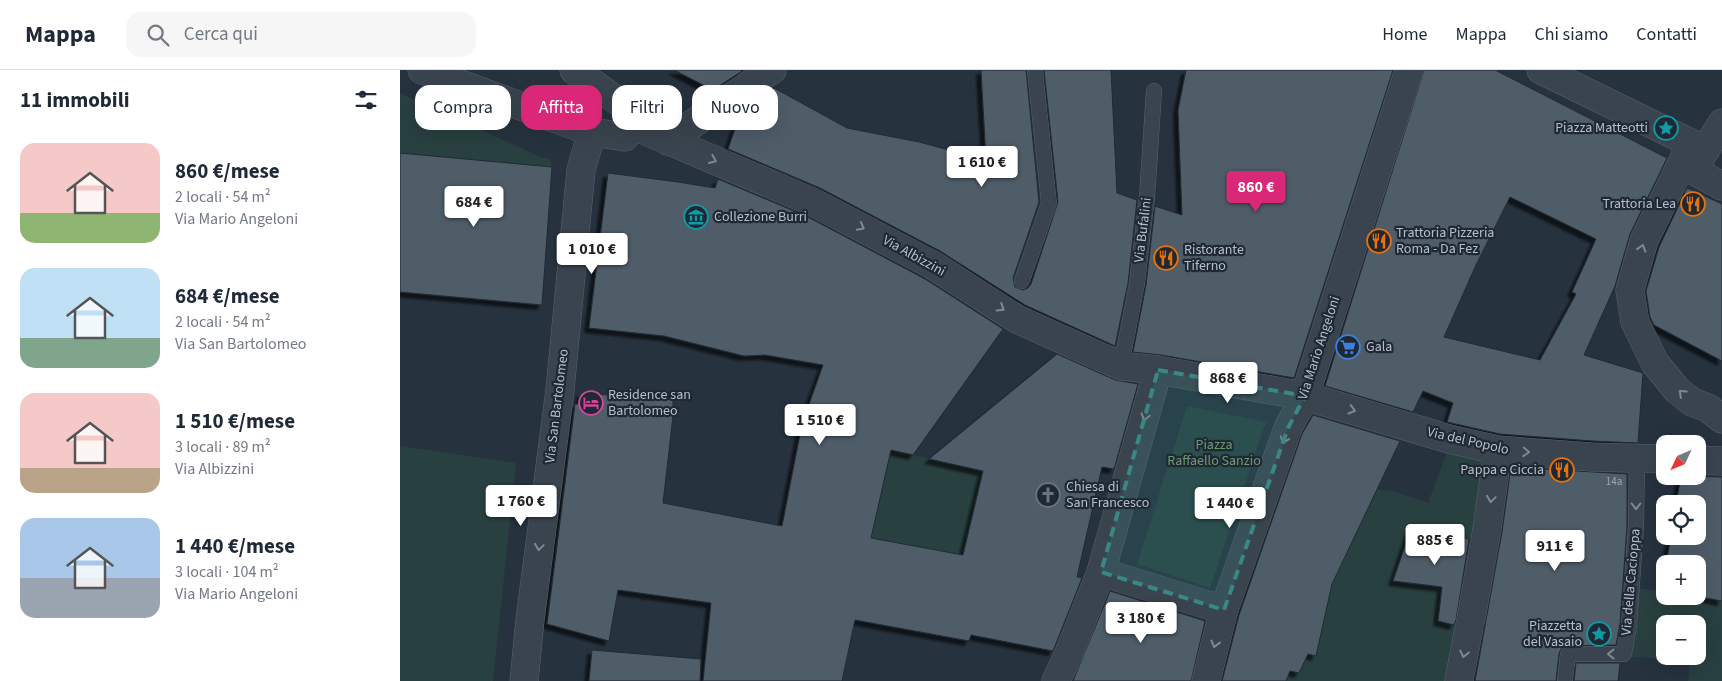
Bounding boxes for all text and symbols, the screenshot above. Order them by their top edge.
search box [126,12,476,57]
text: Mappa [25,17,96,52]
icon: search [144,21,172,49]
text: Cerca qui [184,21,258,48]
text: Home [1382,22,1428,47]
text: Mappa [1456,22,1507,47]
text: Chi siamo [1535,22,1608,47]
text: Contatti [1636,22,1697,47]
text: 11 immobili [20,85,129,115]
chip: Compra [415,85,511,130]
chip: Affitta [521,85,602,130]
chip: Filtri [612,85,682,130]
chip: Nuovo [692,85,778,130]
icon: filters [352,86,380,114]
place icon: Piazza Matteotti [1653,115,1679,141]
place label: Piazza Matteotti [1555,118,1648,138]
pin: 1 610 € [936,146,1028,188]
text: 1 610 € [958,151,1006,173]
one-way arrow [708,154,717,165]
text: 860 €/mese [175,156,280,186]
icon: home [60,163,120,223]
pin: 860 € [1221,170,1291,213]
text: 860 € [1238,176,1275,198]
text: 2 locali · 54 m² [175,186,271,208]
pin: 684 € [439,186,509,228]
text: 684 € [456,191,493,213]
restaurant icon: Trattoria Lea [1680,191,1706,217]
place label: Trattoria Lea [1603,194,1676,214]
street label: Via Bufalini [1129,196,1157,264]
museum icon: Collezione Burri [683,204,709,230]
place label: Collezione Burri [714,207,807,227]
text: Via Mario Angeloni [175,208,298,230]
one-way arrow [855,221,864,231]
place label: Trattoria Pizzeria Roma - Da Fez [1396,223,1494,259]
restaurant icon: Trattoria Pizzeria Roma - Da Fez [1366,228,1392,254]
street label: Via Albizzini [879,230,949,282]
pin: 1 010 € [546,232,638,275]
text: 1 010 € [568,238,616,260]
place label: Ristorante Tiferno [1184,240,1244,276]
one-way arrow [1636,244,1646,252]
restaurant icon: Ristorante Tiferno [1153,245,1179,271]
text: 684 €/mese [175,281,280,311]
icon: home [60,288,120,348]
street label: Via Mario Angeloni [1293,294,1345,402]
one-way arrow [996,302,1005,312]
text: 2 locali · 54 m² [175,311,271,333]
text: Via San Bartolomeo [175,333,307,355]
supermarket icon: Gala [1335,334,1361,360]
place label: Gala [1366,337,1392,357]
street label: Via San Bartolomeo [540,348,574,464]
pin: 868 € [1193,362,1263,404]
text: 868 € [1210,367,1247,389]
place label: Residence san Bartolomeo [608,385,691,421]
hotel icon: Residence san Bartolomeo [578,390,604,416]
one-way arrow [1678,390,1687,399]
pin: 1 510 € [774,404,866,446]
one-way arrow [1348,404,1356,415]
text: 1 510 €/mese [175,406,295,436]
text: 1 510 € [796,409,844,431]
one-way arrow [1140,412,1150,421]
icon: home [60,413,120,473]
street label: Via del Popolo [1425,422,1511,460]
park label: Piazza Raffaello Sanzio [1167,435,1261,471]
one-way arrow [1280,435,1290,444]
north arrow [1656,435,1706,485]
map controls [1656,435,1706,665]
text: 3 locali · 89 m² [175,436,271,458]
one-way arrow [1523,447,1531,458]
restaurant icon: Pappa e Ciccia [1549,457,1575,483]
text: Via Albizzini [175,458,254,480]
place label: Pappa e Ciccia [1460,460,1544,480]
house number: 14a [1606,474,1622,489]
place label: Chiesa di San Francesco [1066,477,1149,513]
church icon: Chiesa di San Francesco [1035,482,1061,508]
pin: 1 760 € [475,484,567,527]
pin: 1 440 € [1184,486,1276,529]
text: 1 760 € [497,490,545,512]
text: 1 440 € [1206,492,1254,514]
one-way arrow [1487,494,1497,503]
button: locate [1656,495,1706,545]
one-way arrow [1631,502,1641,510]
pin: 885 € [1400,524,1470,566]
street label: Via della Cacioppa [1616,528,1646,636]
text: 885 € [1417,529,1454,551]
pin: 911 € [1520,530,1590,572]
text: 1 440 €/mese [175,531,295,561]
text: 911 € [1537,535,1574,557]
icon: home [60,538,120,598]
one-way arrow [535,543,545,552]
button: + [1656,555,1706,605]
text: 3 locali · 104 m² [175,561,279,583]
text: Via Mario Angeloni [175,583,298,605]
pin: 3 180 € [1095,602,1187,644]
text: 3 180 € [1117,607,1165,629]
button: − [1656,615,1706,665]
place label: Piazzetta del Vasaio [1523,616,1582,652]
place icon: Piazzetta del Vasaio [1586,621,1612,647]
one-way arrow [1211,639,1221,647]
one-way arrow [1607,649,1614,659]
one-way arrow [1459,650,1469,659]

